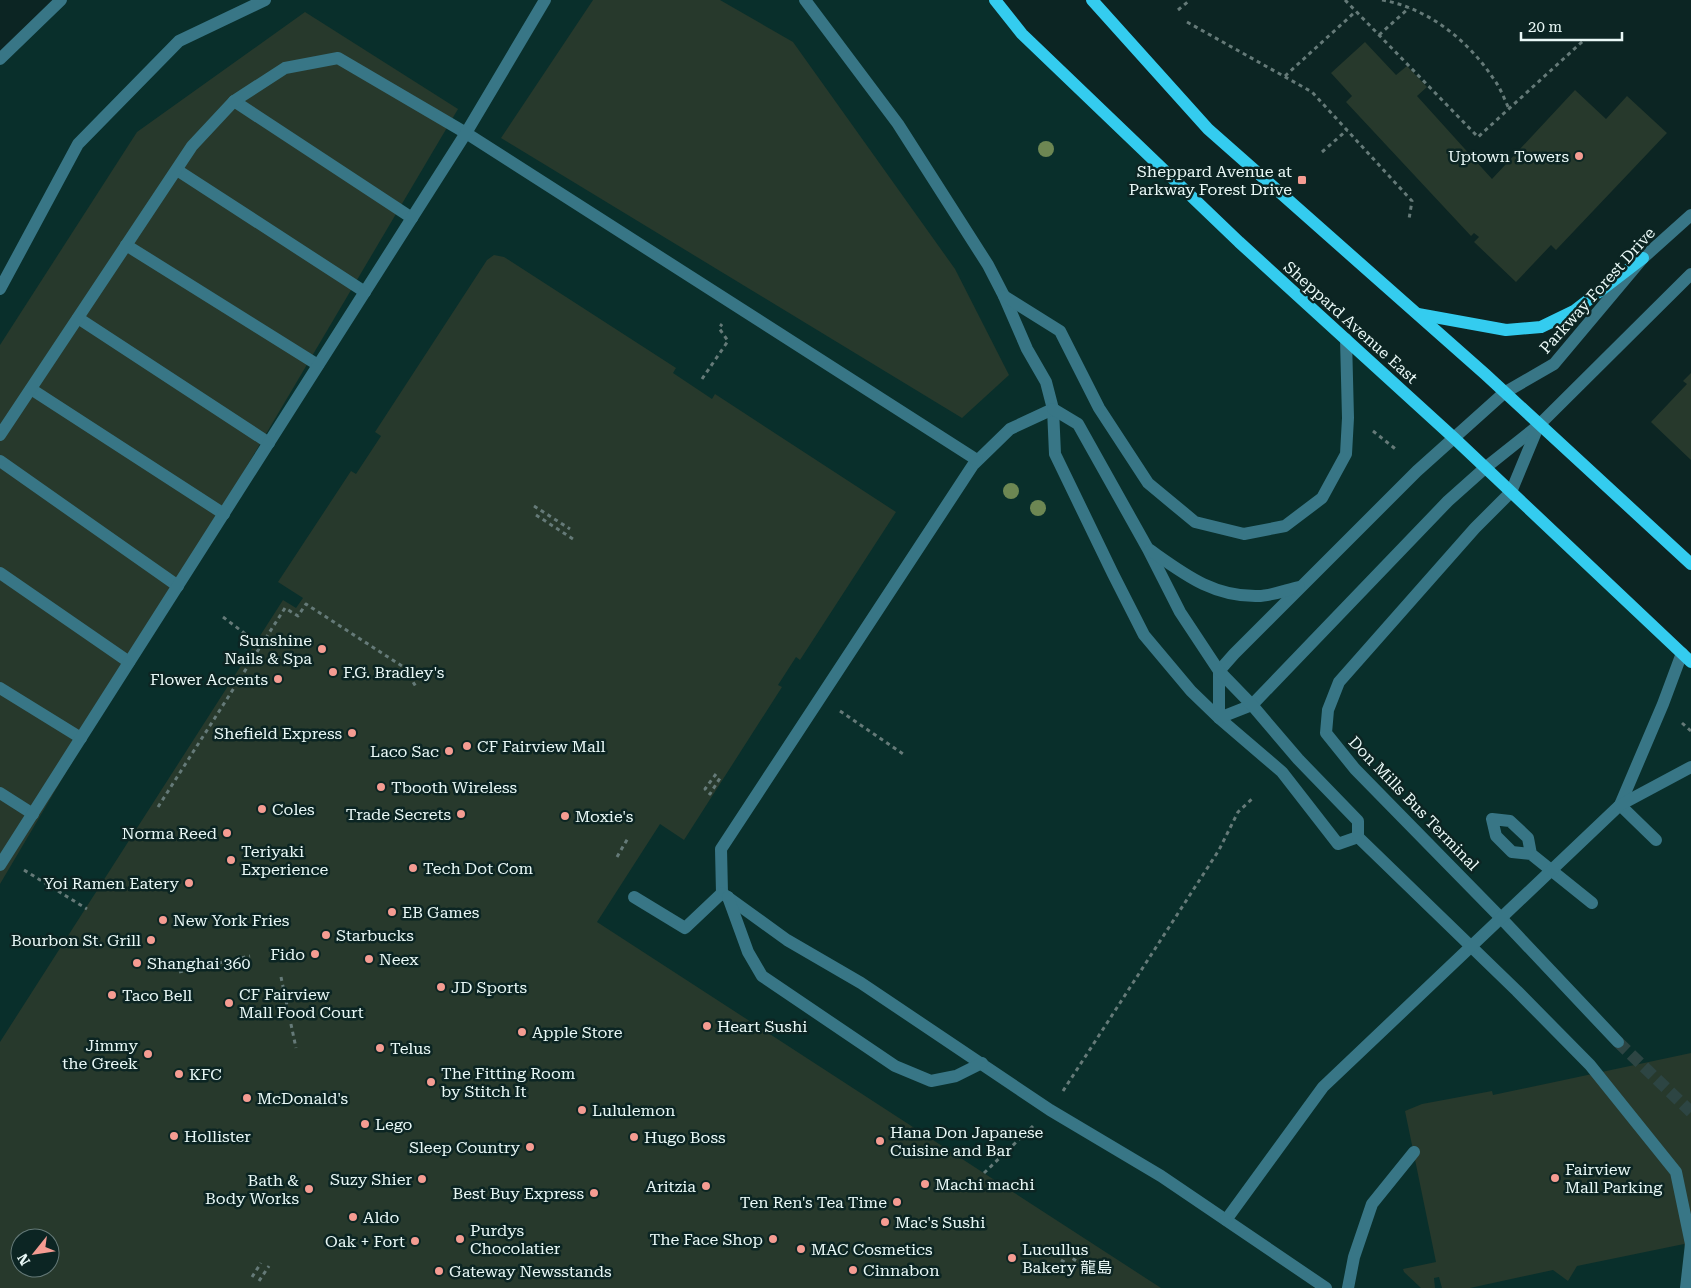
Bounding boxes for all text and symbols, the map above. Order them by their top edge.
scale bar [1521,10,1622,42]
text: 20 m [1528,18,1563,36]
place label: Uptown Towers [1448,147,1569,166]
marker: Uptown Towers [1573,150,1585,162]
place label: Sheppard Avenue at Parkway Forest Drive [1129,162,1292,199]
marker: Sheppard Avenue at Parkway Forest Drive [1296,174,1308,186]
street label: Parkway Forest Drive [1536,223,1659,357]
street label: Sheppard Avenue East [1280,257,1421,387]
place label: Sunshine Nails & Spa [224,631,312,668]
marker: Sunshine Nails & Spa [316,643,328,655]
place label: F.G. Bradley's [343,663,445,682]
marker: F.G. Bradley's [327,666,339,678]
place label: Flower Accents [150,670,268,689]
marker: Flower Accents [272,673,284,685]
place label: Shefield Express [214,724,342,743]
marker: Shefield Express [346,727,358,739]
street label: Don Mills Bus Terminal [1345,732,1483,874]
place label: CF Fairview Mall [477,737,606,756]
marker: CF Fairview Mall [461,740,473,752]
place label: Laco Sac [370,742,439,761]
marker: Laco Sac [443,745,455,757]
place label: Tbooth Wireless [391,778,518,797]
marker: Tbooth Wireless [375,781,387,793]
place label: Coles [272,800,315,819]
marker: Coles [256,803,268,815]
place label: Trade Secrets [346,805,451,824]
place label: Moxie's [575,807,634,826]
marker: Trade Secrets [455,808,467,820]
marker: Moxie's [559,810,571,822]
place label: Norma Reed [122,824,217,843]
marker: Norma Reed [221,827,233,839]
place label: Teriyaki Experience [241,842,328,879]
marker: Teriyaki Experience [225,854,237,866]
place label: Tech Dot Com [423,859,534,878]
marker: Tech Dot Com [407,862,419,874]
place label: Yoi Ramen Eatery [43,874,180,893]
marker: Yoi Ramen Eatery [183,877,195,889]
place label: EB Games [402,903,480,922]
marker: EB Games [386,906,398,918]
place label: New York Fries [173,911,290,930]
marker: New York Fries [157,914,169,926]
place label: Starbucks [336,926,414,945]
marker: Starbucks [320,929,332,941]
place label: Bourbon St. Grill [11,931,141,950]
marker: Bourbon St. Grill [145,934,157,946]
place label: Fido [270,945,305,964]
marker: Fido [309,948,321,960]
place label: Neex [379,950,419,969]
marker: Neex [363,953,375,965]
place label: Shanghai 360 [147,954,250,973]
marker: Shanghai 360 [131,957,143,969]
place label: JD Sports [451,978,527,997]
marker: JD Sports [435,981,447,993]
place label: CF Fairview Mall Food Court [239,985,364,1022]
place label: Taco Bell [122,986,192,1005]
marker: Taco Bell [106,989,118,1001]
marker: CF Fairview Mall Food Court [223,997,235,1009]
place label: Heart Sushi [717,1017,807,1036]
marker: Heart Sushi [701,1020,713,1032]
place label: Apple Store [532,1023,623,1042]
marker: Apple Store [516,1026,528,1038]
place label: Jimmy the Greek [62,1036,139,1073]
place label: Telus [390,1039,431,1058]
marker: Telus [374,1042,386,1054]
marker: Jimmy the Greek [142,1048,154,1060]
place label: The Fitting Room by Stitch It [441,1064,576,1101]
place label: KFC [189,1065,222,1084]
marker: KFC [173,1068,185,1080]
marker: The Fitting Room by Stitch It [425,1076,437,1088]
place label: McDonald's [257,1089,349,1108]
marker: McDonald's [241,1092,253,1104]
place label: Lululemon [592,1101,675,1120]
marker: Lululemon [576,1104,588,1116]
place label: Lego [375,1115,412,1134]
marker: Lego [359,1118,371,1130]
place label: Hana Don Japanese Cuisine and Bar [890,1123,1043,1160]
place label: Hollister [184,1127,251,1146]
place label: Hugo Boss [644,1128,726,1147]
marker: Hollister [168,1130,180,1142]
marker: Hugo Boss [628,1131,640,1143]
marker: Hana Don Japanese Cuisine and Bar [874,1135,886,1147]
place label: Sleep Country [409,1138,521,1157]
marker: Sleep Country [524,1141,536,1153]
place label: Fairview Mall Parking [1565,1160,1663,1197]
place label: Suzy Shier [330,1170,412,1189]
place label: Bath & Body Works [205,1171,299,1208]
marker: Fairview Mall Parking [1549,1172,1561,1184]
marker: Suzy Shier [416,1173,428,1185]
place label: Machi machi [935,1175,1035,1194]
place label: Aritzia [646,1177,696,1196]
marker: Machi machi [919,1178,931,1190]
marker: Aritzia [700,1180,712,1192]
marker: Bath & Body Works [303,1183,315,1195]
place label: Best Buy Express [453,1184,584,1203]
marker: Best Buy Express [588,1187,600,1199]
place label: Ten Ren's Tea Time [740,1193,887,1212]
marker: Ten Ren's Tea Time [891,1196,903,1208]
place label: Aldo [363,1208,400,1227]
marker: Aldo [347,1211,359,1223]
place label: Mac's Sushi [895,1213,985,1232]
marker: Mac's Sushi [879,1216,891,1228]
place label: Purdys Chocolatier [470,1221,561,1258]
north arrow [10,1228,60,1278]
place label: The Face Shop [649,1230,763,1249]
place label: Oak + Fort [325,1232,405,1251]
marker: Purdys Chocolatier [454,1233,466,1245]
marker: The Face Shop [767,1233,779,1245]
marker: Oak + Fort [409,1235,421,1247]
place label: MAC Cosmetics [811,1240,933,1259]
place label: Lucullus Bakery 龍島 [1022,1240,1112,1277]
marker: MAC Cosmetics [795,1243,807,1255]
text: N [14,1251,33,1268]
marker: Lucullus Bakery 龍島 [1006,1252,1018,1264]
place label: Cinnabon [863,1261,940,1280]
place label: Gateway Newsstands [449,1262,612,1281]
marker: Cinnabon [847,1264,859,1276]
marker: Gateway Newsstands [433,1265,445,1277]

